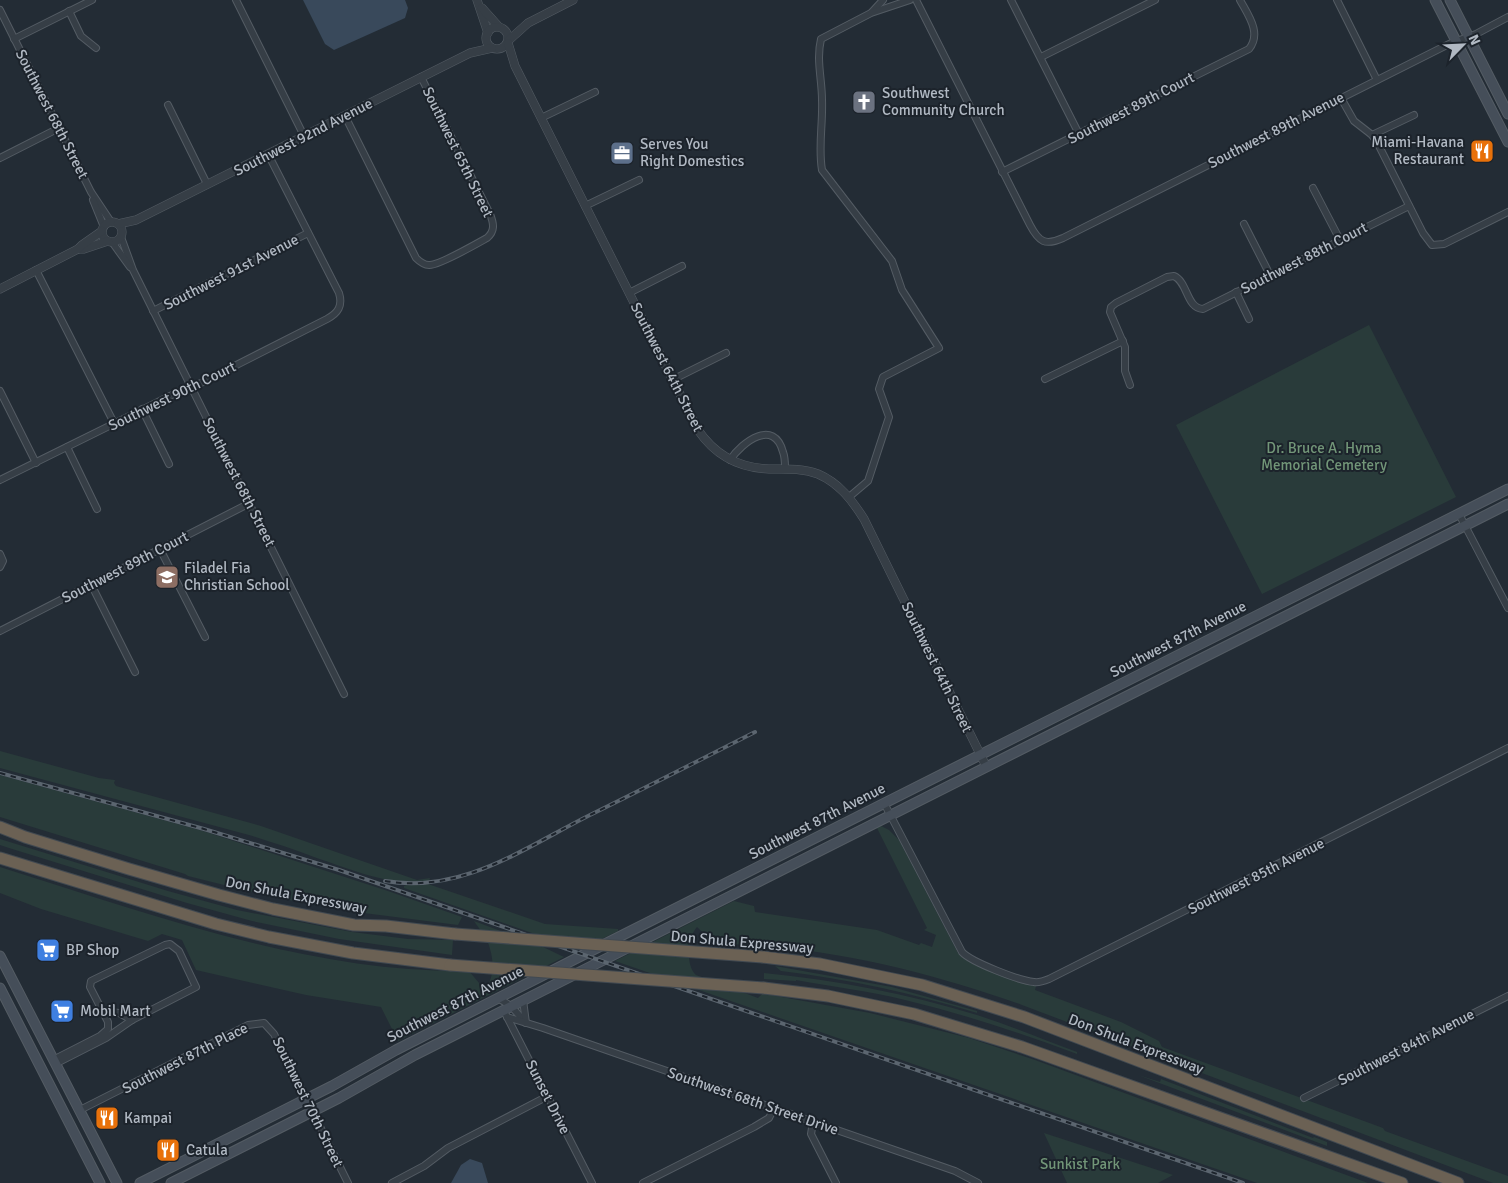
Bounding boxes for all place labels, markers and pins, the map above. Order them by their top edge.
place label: Southwest Community Church [882,84,1005,119]
church icon: Southwest Community Church [851,89,877,115]
place label: Miami-Havana Restaurant [1371,133,1464,168]
place label: Serves You Right Domestics [640,135,745,170]
restaurant icon: Miami-Havana Restaurant [1469,138,1495,164]
office icon: Serves You Right Domestics [609,140,635,166]
place label: Filadel Fia Christian School [184,559,290,594]
school or university icon: Filadel Fia Christian School [154,564,180,590]
supermarket icon: BP Shop [35,937,61,963]
place label: BP Shop [66,941,119,959]
supermarket icon: Mobil Mart [49,998,75,1024]
place label: Mobil Mart [80,1002,150,1020]
restaurant icon: Kampai [94,1105,120,1131]
place label: Kampai [124,1109,172,1127]
restaurant icon: Catula [155,1137,181,1163]
place label: Catula [186,1141,228,1159]

